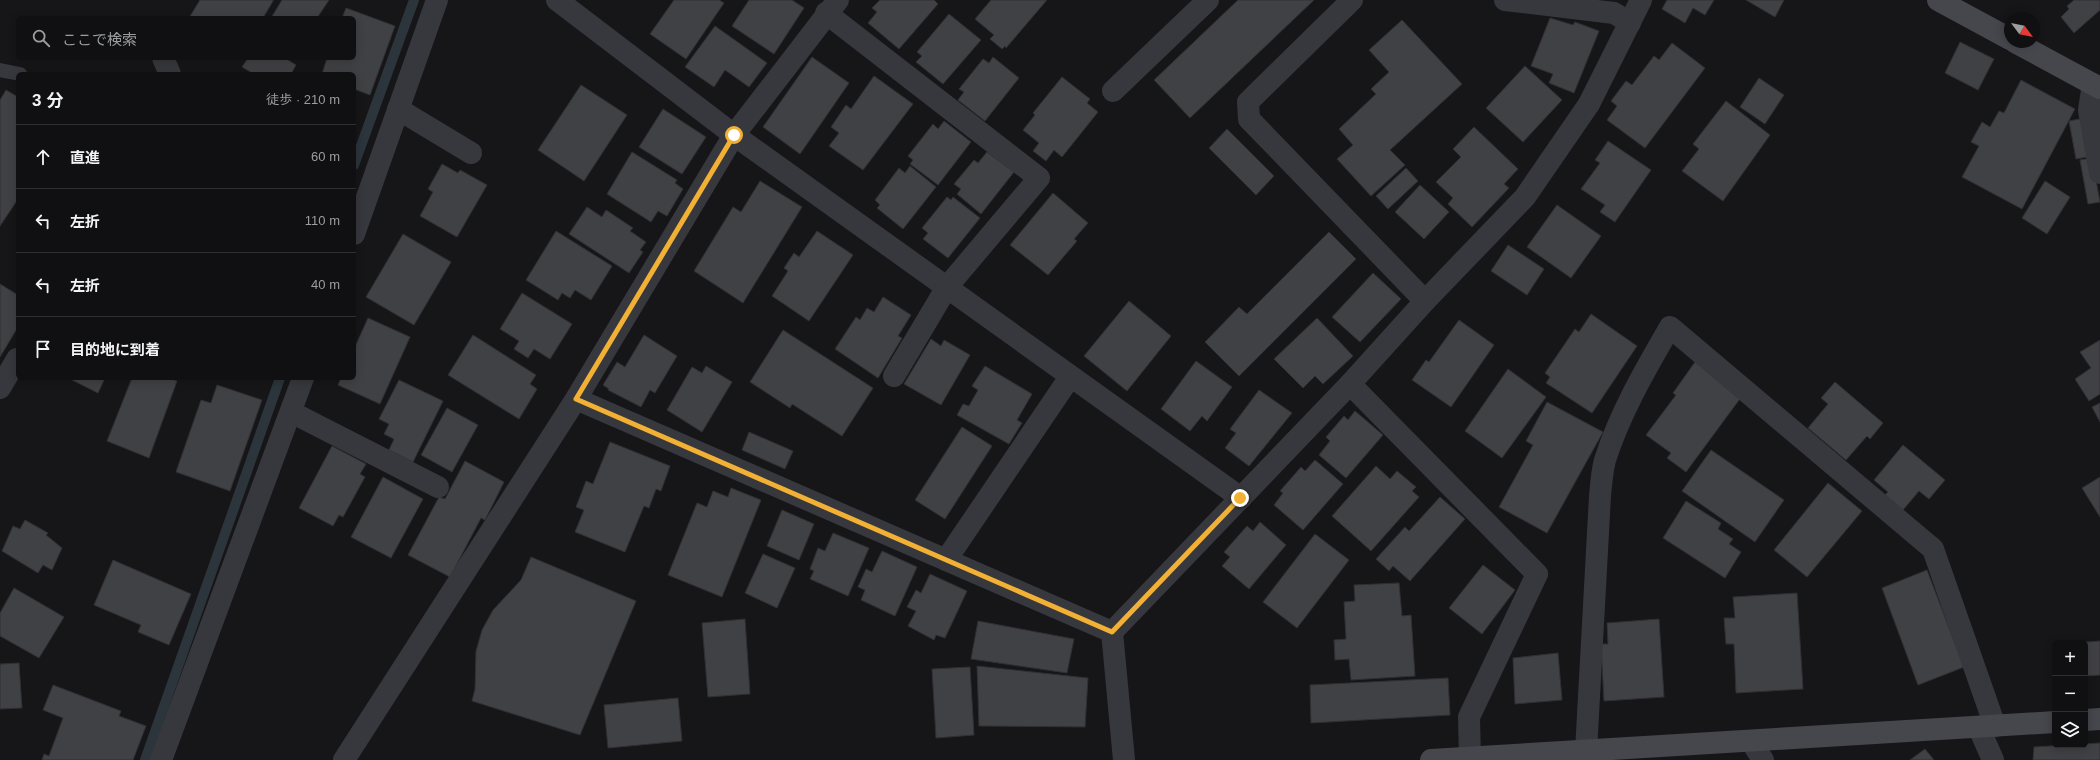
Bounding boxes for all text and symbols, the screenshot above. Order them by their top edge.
north arrow [2004,12,2040,48]
search box [16,16,356,60]
icon: search [30,27,52,49]
text: ここで検索 [62,31,137,48]
text: 3 分 [32,91,63,110]
text: 徒歩 · 210 m [266,92,340,107]
route start [725,126,743,144]
icon: ahead [32,146,54,168]
text: 直進 [70,149,100,166]
text: 60 m [311,149,340,164]
icon: left [32,210,54,232]
text: 左折 [70,213,100,230]
text: 110 m [305,213,340,228]
icon: left [32,274,54,296]
text: 左折 [70,277,100,294]
text: 40 m [311,277,340,292]
icon: arrive [32,338,54,360]
text: 目的地に到着 [70,341,160,358]
route end [1231,489,1249,507]
map controls [2052,640,2088,748]
button: + [2052,640,2088,676]
button: − [2052,676,2088,712]
button: layers [2052,712,2088,748]

